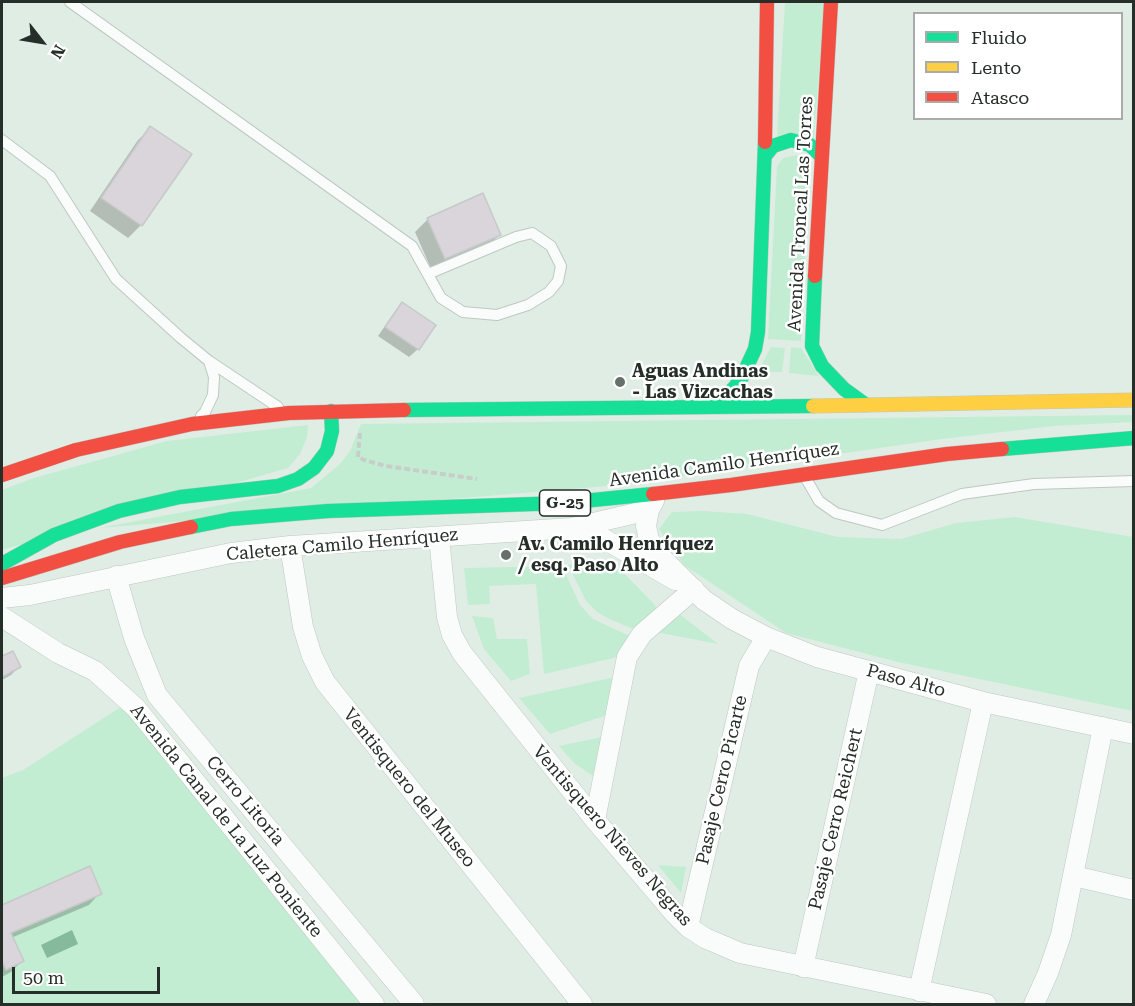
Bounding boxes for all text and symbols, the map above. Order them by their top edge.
north arrow [12,12,72,72]
legend [913,12,1123,120]
text: Fluido [971,27,1027,48]
text: N [47,41,69,62]
text: Lento [971,57,1021,78]
text: Atasco [971,87,1029,108]
street label: Avenida Troncal Las Torres [784,96,818,332]
place label: Aguas Andinas - Las Vizcachas [632,361,773,404]
marker: Aguas Andinas - Las Vizcachas [613,375,627,389]
street label: Avenida Camilo Henríquez [608,438,840,492]
road number: G-25 [540,490,590,516]
street label: Caletera Camilo Henríquez [225,524,459,566]
place label: Av. Camilo Henríquez / esq. Paso Alto [518,534,713,576]
marker: Av. Camilo Henríquez / esq. Paso Alto [499,548,513,562]
street label: Paso Alto [864,660,948,702]
street label: Pasaje Cerro Picarte [692,693,752,867]
street label: Avenida Canal de La Luz Poniente [125,700,327,942]
street label: Ventisquero del Museo [338,704,480,872]
street label: Pasaje Cerro Reichert [805,726,867,912]
street label: Ventisquero Nieves Negras [528,741,696,931]
street label: Cerro Litoria [201,752,289,850]
scale bar [15,955,164,993]
text: 50 m [23,967,64,988]

